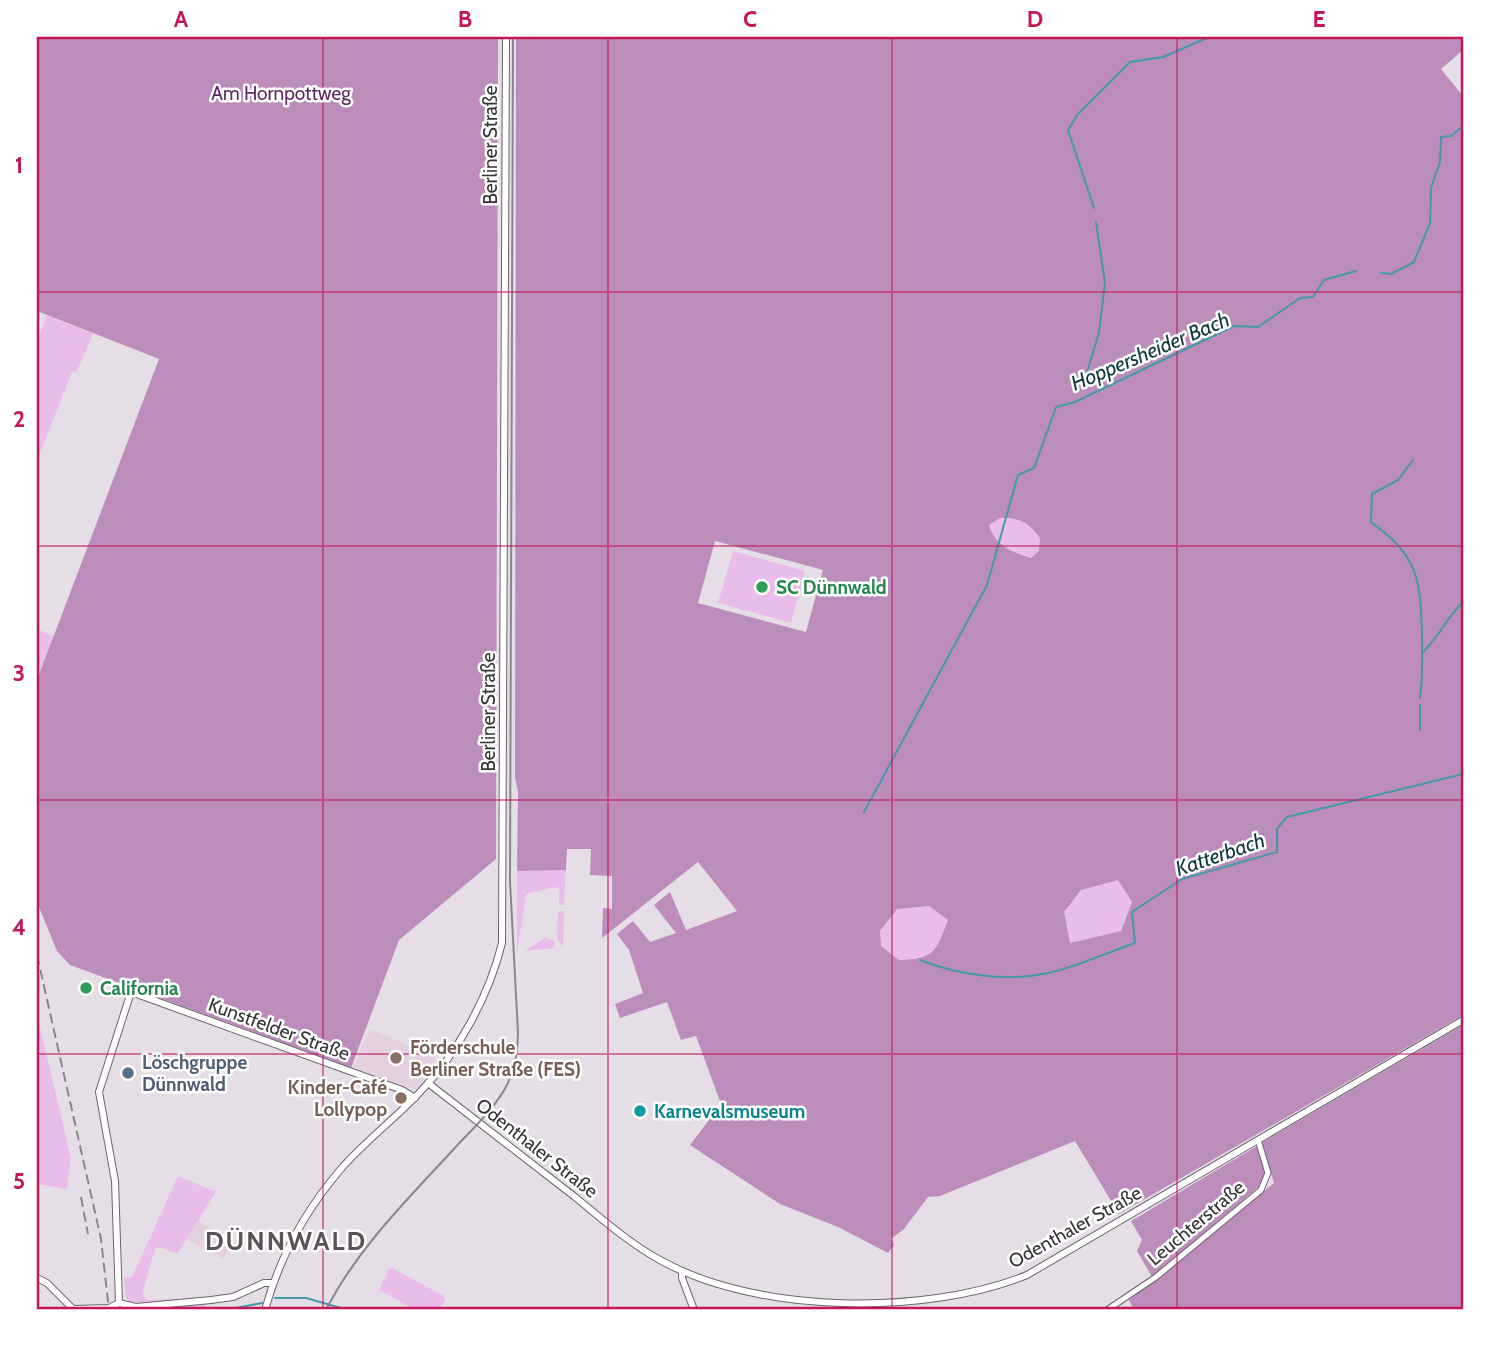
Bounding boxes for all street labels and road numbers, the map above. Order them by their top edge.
street label: Berliner Straße [479,85,502,205]
street label: Berliner Straße [477,652,500,772]
street label: Kunstfelder Straße [205,993,353,1065]
street label: Odenthaler Straße [471,1093,603,1203]
street label: Leuchterstraße [1143,1176,1249,1270]
street label: Odenthaler Straße [1005,1181,1146,1273]

